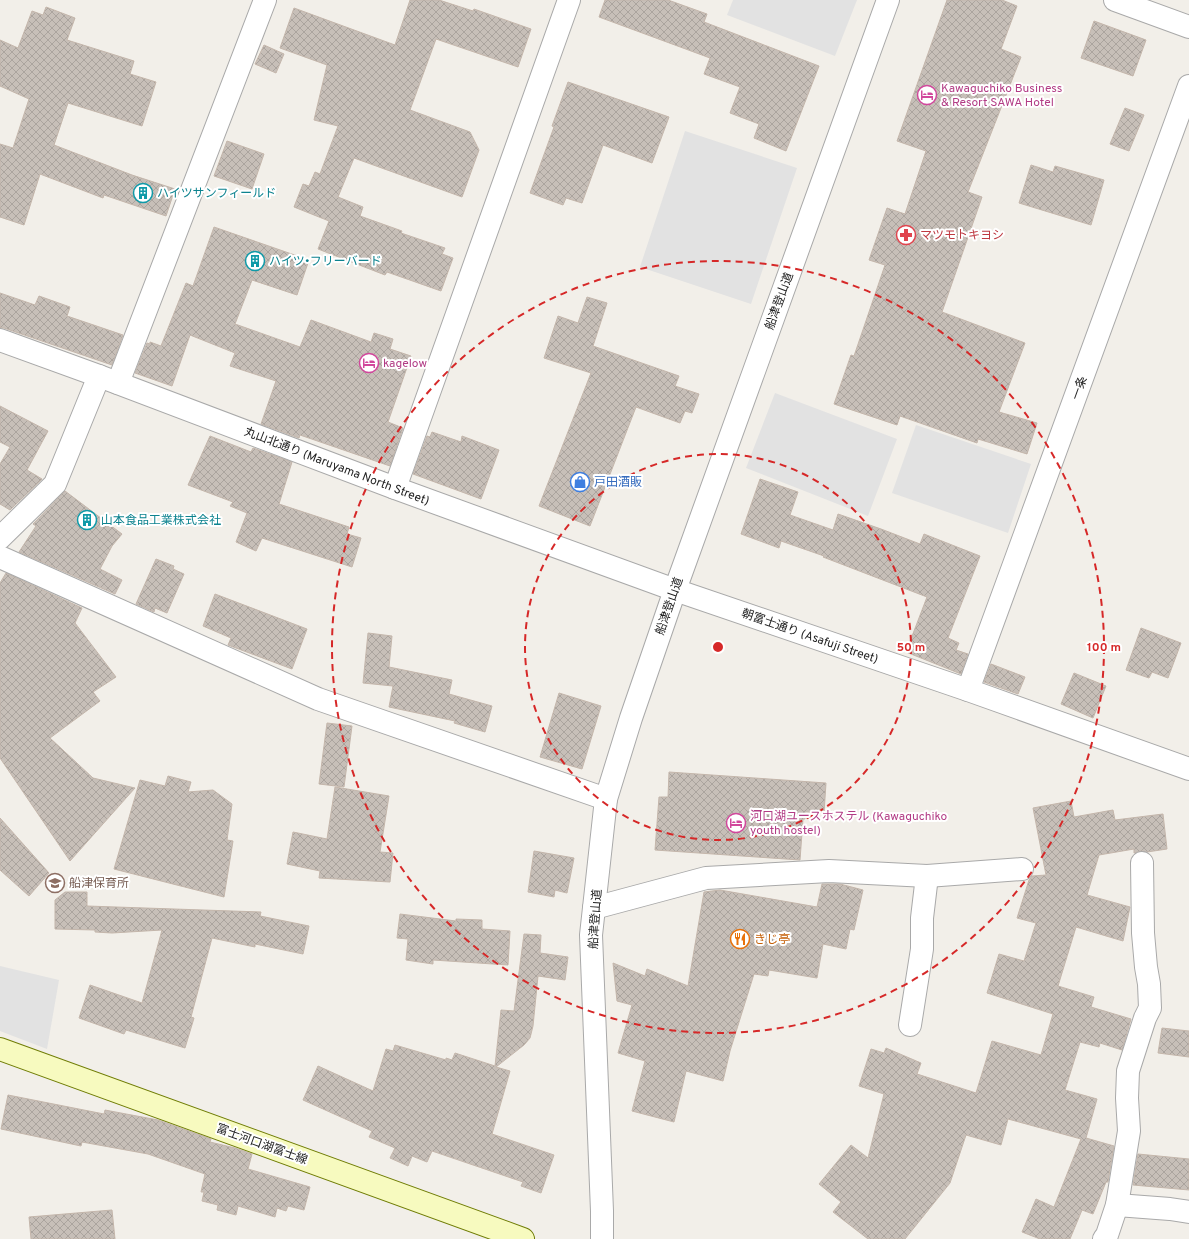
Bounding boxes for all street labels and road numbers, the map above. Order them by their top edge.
street label: 船津登山道 [762,270,798,332]
street label: 一条 [1068,374,1092,402]
street label: 丸山北通り (Maruyama North Street) [242,424,432,510]
street label: 船津登山道 [653,575,687,637]
street label: 朝富士通り (Asafuji Street) [739,606,880,668]
street label: 船津登山道 [586,889,606,950]
street label: 富士河口湖富士線 [214,1121,310,1169]

